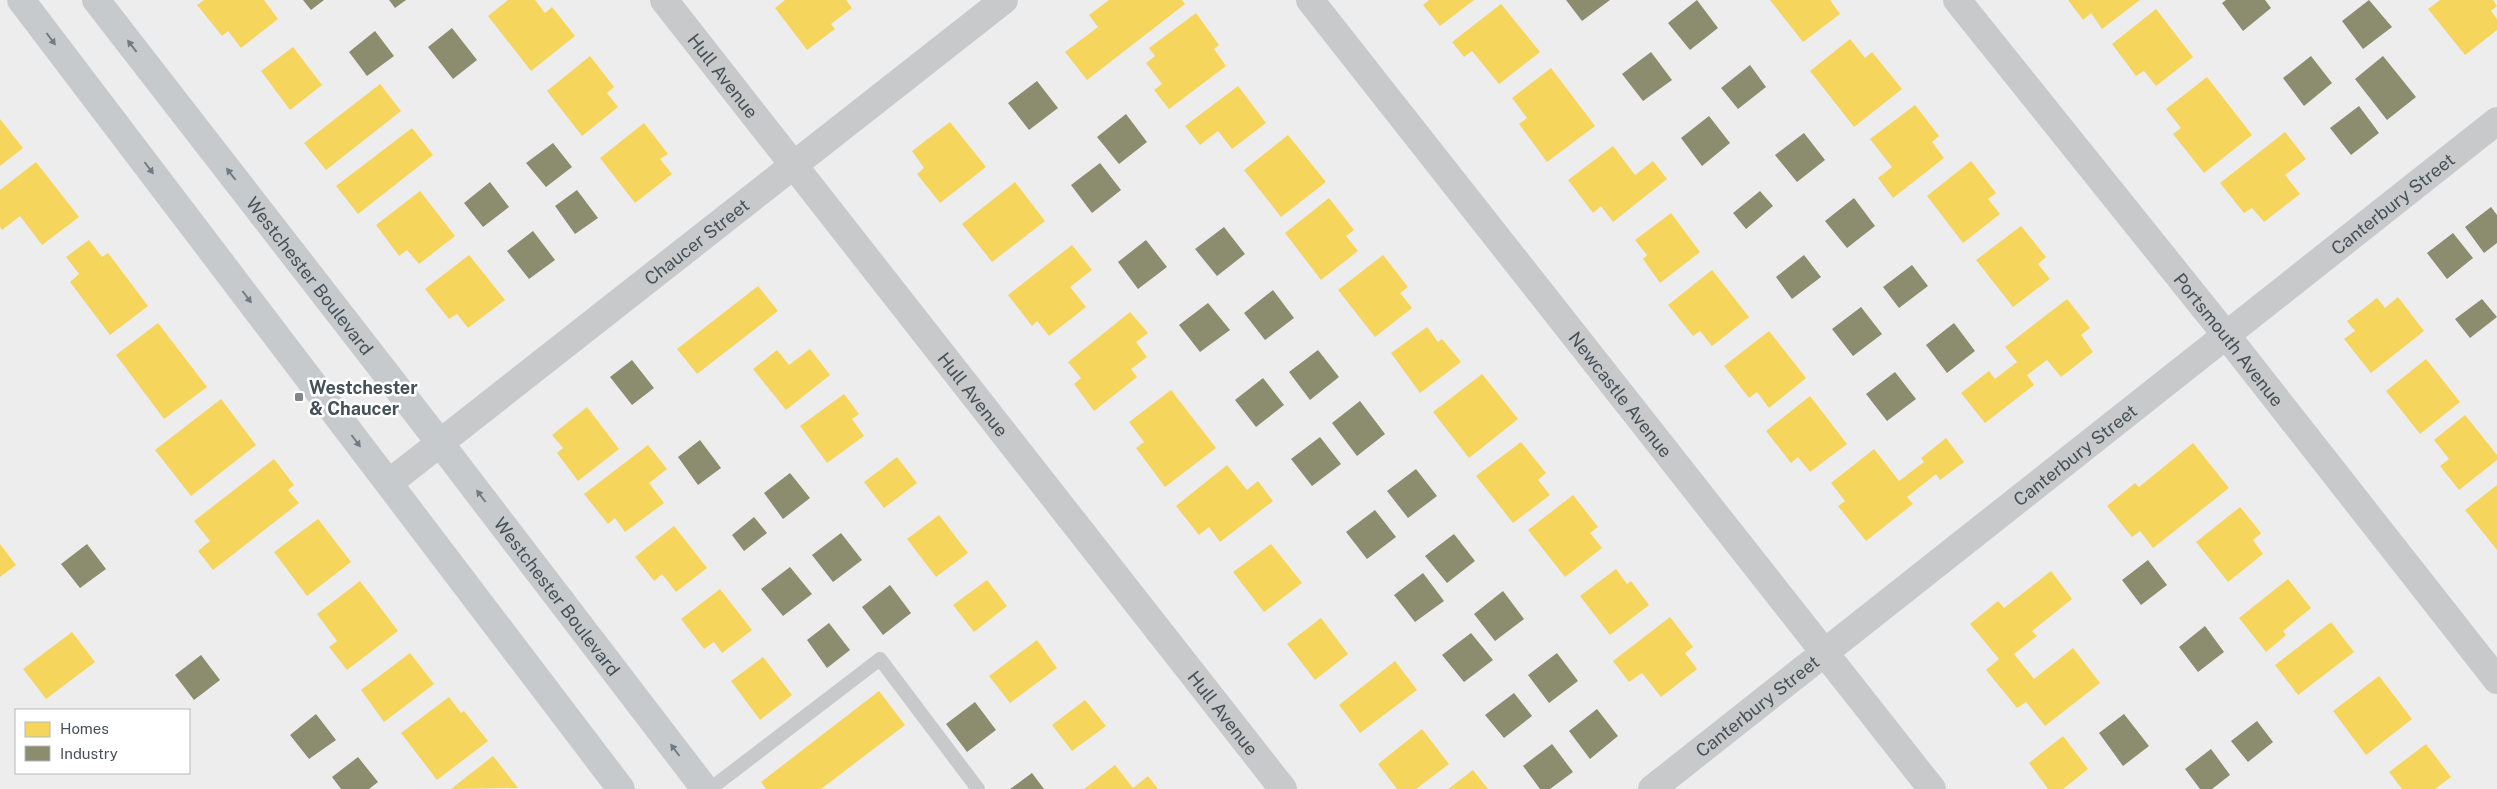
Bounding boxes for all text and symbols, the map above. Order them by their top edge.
street label: Hull Avenue [684,29,763,122]
one-way arrow [45,32,56,45]
one-way arrow [126,40,137,53]
street label: Canterbury Street [2327,148,2458,259]
one-way arrow [144,161,154,175]
one-way arrow [226,168,237,181]
street label: Westchester Boulevard [242,193,378,359]
street label: Chaucer Street [640,194,753,289]
street label: Portsmouth Avenue [2170,269,2288,410]
one-way arrow [242,290,253,303]
street label: Newcastle Avenue [1565,327,1677,461]
street label: Hull Avenue [934,348,1013,440]
place label: Westchester & Chaucer [309,377,418,419]
marker: Westchester & Chaucer [293,391,305,403]
street label: Canterbury Street [2009,400,2141,510]
one-way arrow [351,434,362,447]
one-way arrow [476,489,486,503]
street label: Westchester Boulevard [490,513,625,680]
street label: Canterbury Street [1691,651,1823,761]
street label: Hull Avenue [1184,666,1263,759]
legend [15,709,190,774]
text: Homes [60,720,109,737]
one-way arrow [670,744,681,757]
text: Industry [60,745,118,762]

